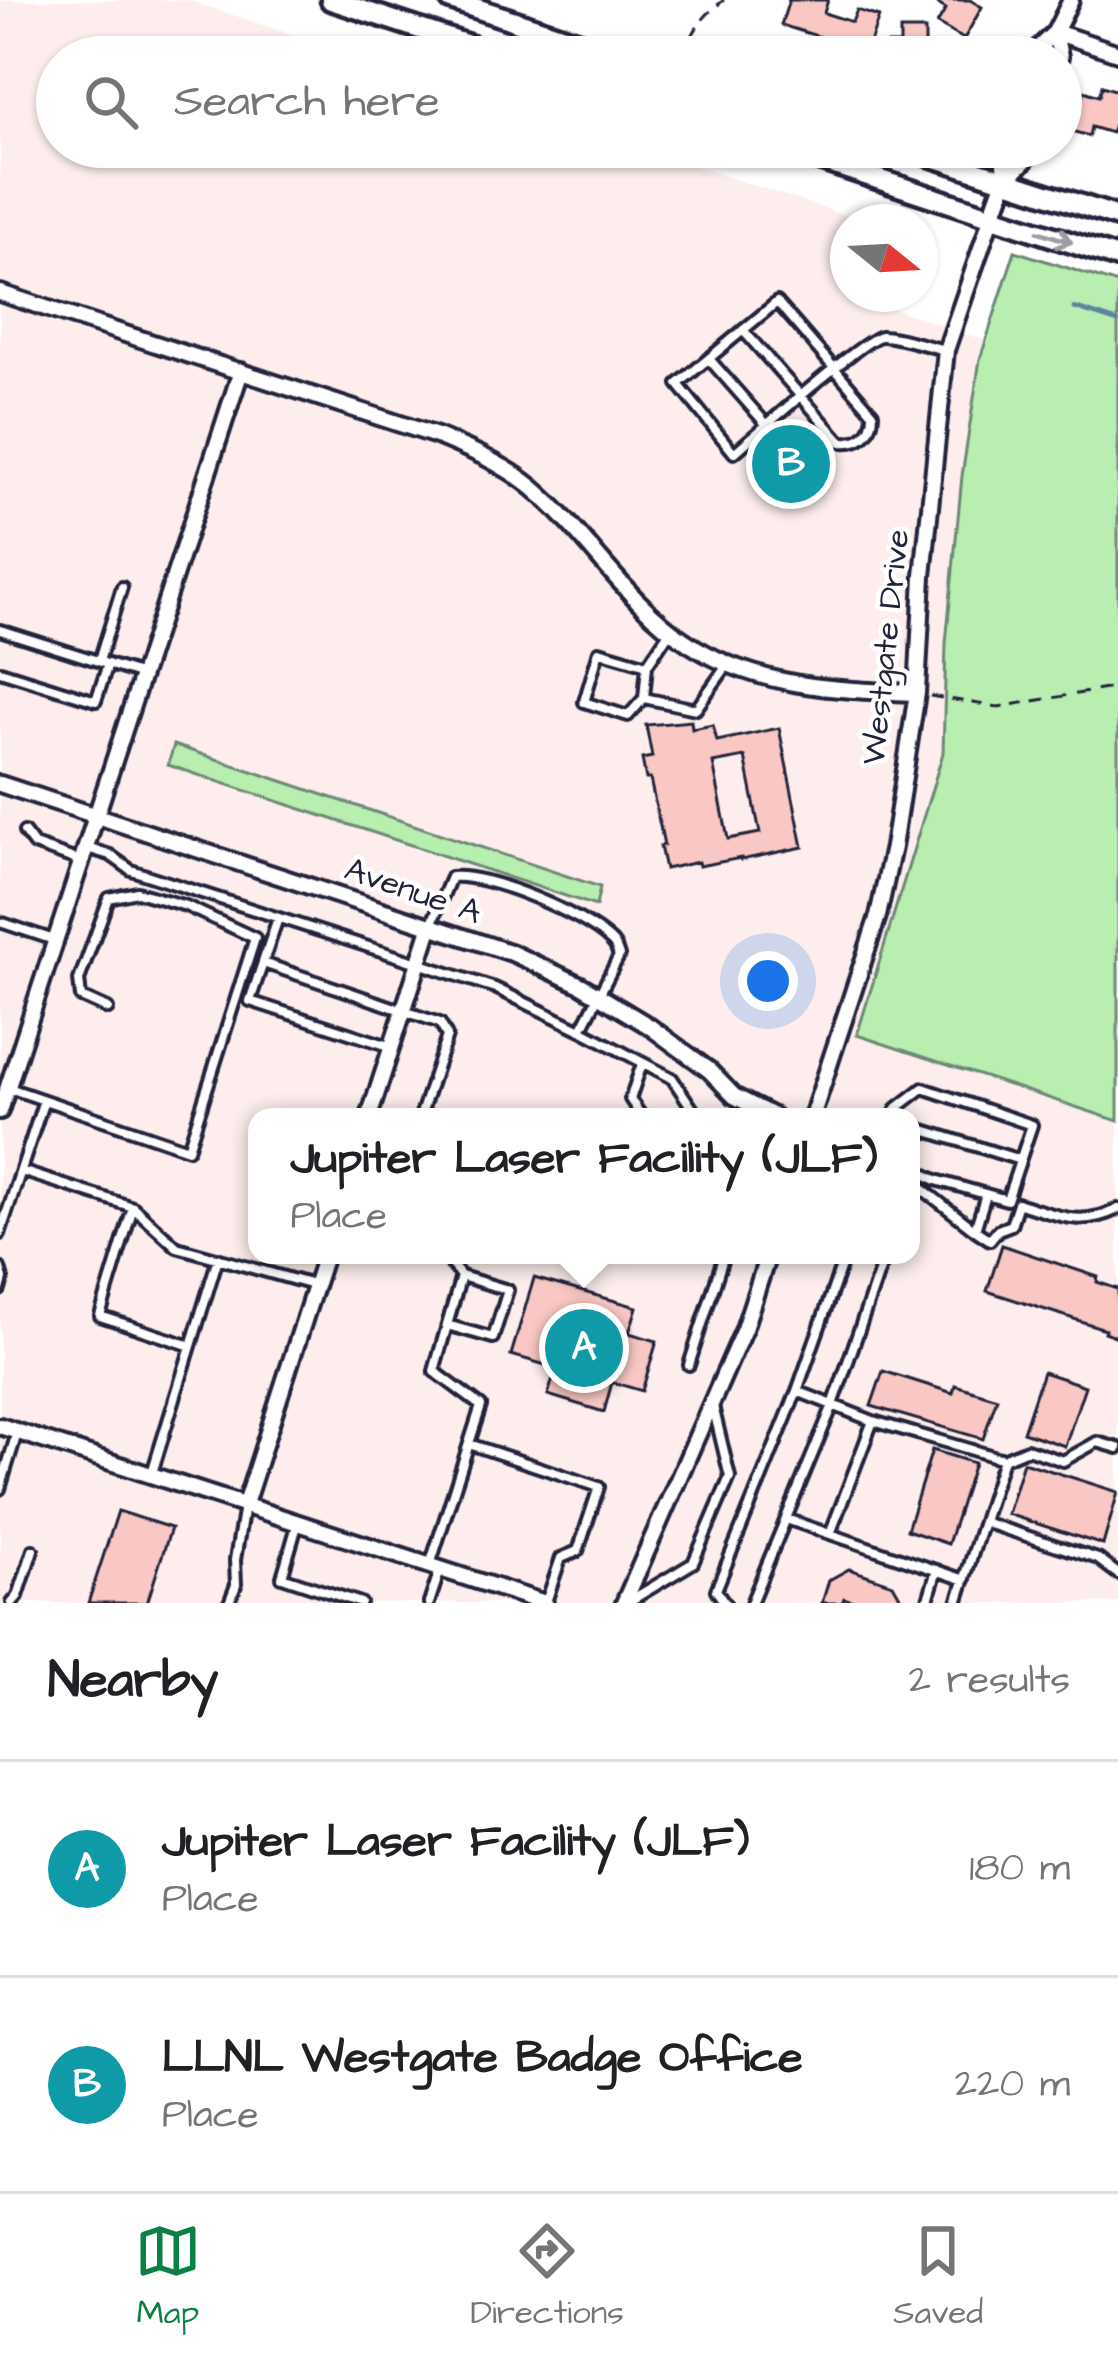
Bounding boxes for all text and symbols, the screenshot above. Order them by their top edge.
search box [36,36,1082,168]
icon: search [78,69,144,135]
text: Search here [174,71,440,133]
north arrow [830,204,938,312]
one-way arrow [1036,228,1073,249]
pin: B [752,419,830,509]
street label: Westgate Drive [851,527,923,767]
street label: Avenue A [339,846,487,936]
your location [738,951,798,1011]
popup [248,1108,920,1264]
text: Jupiter Laser Facility (JLF) [290,1128,878,1190]
text: Place [290,1190,387,1244]
pin: A [545,1303,623,1393]
text: Nearby [48,1646,218,1717]
text: 2 results [909,1654,1070,1708]
text: Jupiter Laser Facility (JLF) [162,1811,749,1873]
text: A [75,1842,99,1896]
text: 180 m [969,1842,1070,1896]
text: Place [162,1873,259,1927]
text: LLNL Westgate Badge Office [162,2027,803,2089]
text: B [73,2058,101,2112]
text: 220 m [955,2058,1070,2112]
text: Place [162,2089,259,2143]
tab: Map [135,2218,201,2336]
tab: Directions [470,2218,624,2336]
tab: Saved [893,2218,983,2336]

